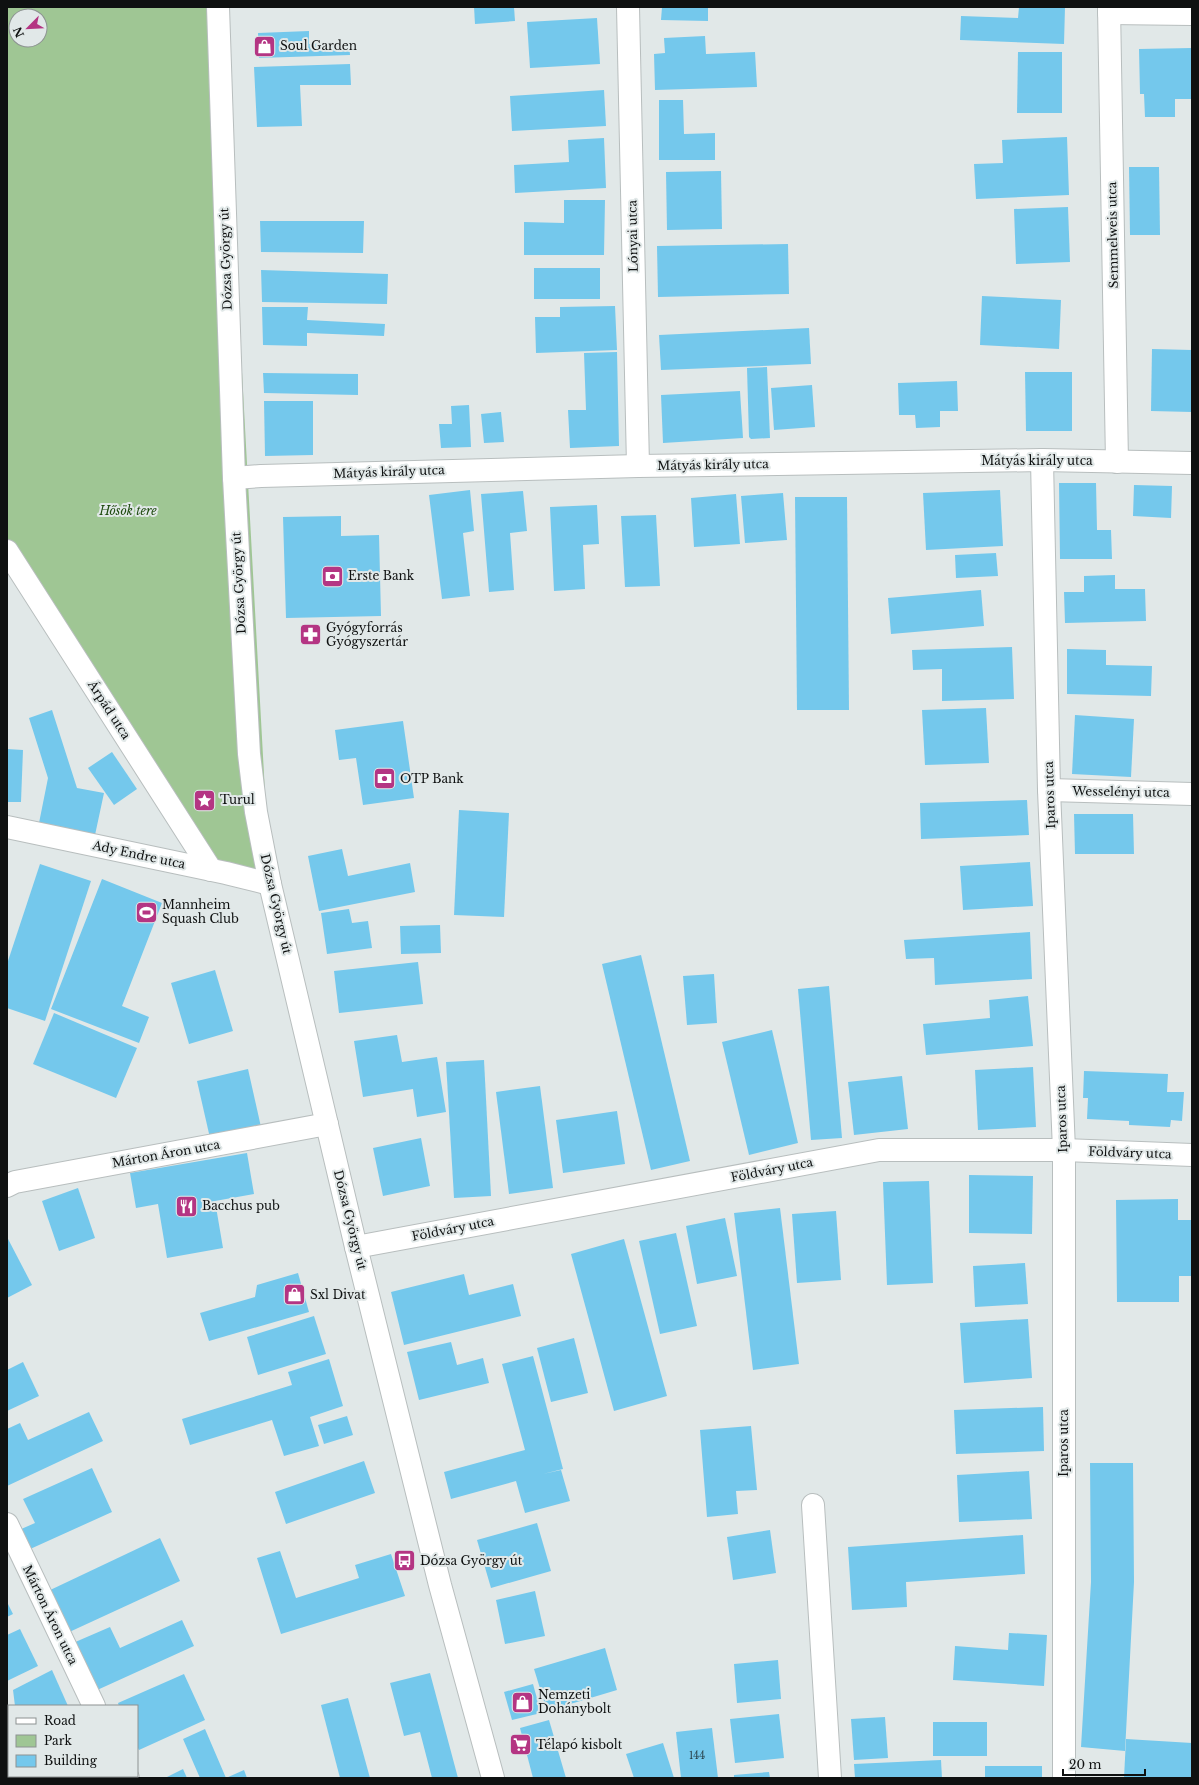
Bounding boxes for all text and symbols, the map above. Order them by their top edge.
north arrow [8,8,48,48]
text: N [10,24,27,40]
shop icon: Soul Garden [251,33,277,59]
place label: Soul Garden [280,38,357,53]
street label: Semmelweis utca [1104,181,1121,288]
street label: Lónyai utca [624,200,641,272]
street label: Dózsa György út [216,207,235,310]
street label: Mátyás király utca [981,453,1093,468]
street label: Mátyás király utca [657,456,769,473]
street label: Mátyás király utca [333,462,445,481]
park label: Hősök tere [98,503,157,518]
street label: Dózsa György út [228,531,249,634]
bank icon: Erste Bank [320,563,346,589]
place label: Erste Bank [348,568,415,583]
place label: Gyógyforrás Gyógyszertár [326,620,408,649]
pharmacy icon: Gyógyforrás Gyógyszertár [297,622,323,648]
street label: Árpád utca [84,676,135,742]
street label: Iparos utca [1041,761,1058,829]
bank icon: OTP Bank [372,766,398,792]
place label: OTP Bank [400,771,464,786]
street label: Wesselényi utca [1071,783,1170,800]
place icon: Turul [192,787,218,813]
place label: Turul [220,792,255,807]
street label: Ady Endre utca [90,837,187,872]
street label: Dózsa György út [258,852,295,956]
place label: Mannheim Squash Club [162,897,239,926]
sports icon: Mannheim Squash Club [133,899,159,925]
street label: Iparos utca [1053,1085,1070,1153]
street label: Márton Áron utca [111,1136,221,1170]
street label: Földváry utca [1088,1144,1172,1161]
street label: Földváry utca [730,1154,815,1185]
street label: Dózsa György út [331,1168,370,1272]
restaurant icon: Bacchus pub [174,1193,200,1219]
place label: Bacchus pub [202,1198,280,1213]
street label: Földváry utca [411,1213,496,1244]
shop icon: Sxl Divat [281,1282,307,1308]
place label: Sxl Divat [310,1287,366,1302]
street label: Iparos utca [1056,1409,1071,1477]
bus stop icon: Dózsa György út [391,1548,417,1574]
place label: Dózsa György út [420,1553,523,1568]
street label: Márton Áron utca [20,1562,82,1667]
place label: Nemzeti Dohánybolt [538,1687,612,1716]
shop icon: Nemzeti Dohánybolt [509,1689,535,1715]
legend [8,1705,138,1777]
text: Road [44,1713,76,1728]
supermarket icon: Télapó kisbolt [508,1732,534,1758]
text: Park [44,1733,72,1748]
place label: Télapó kisbolt [536,1737,623,1752]
house number: 144 [689,1749,705,1762]
scale bar [1063,1751,1145,1777]
text: Building [44,1753,98,1768]
text: 20 m [1069,1757,1101,1772]

